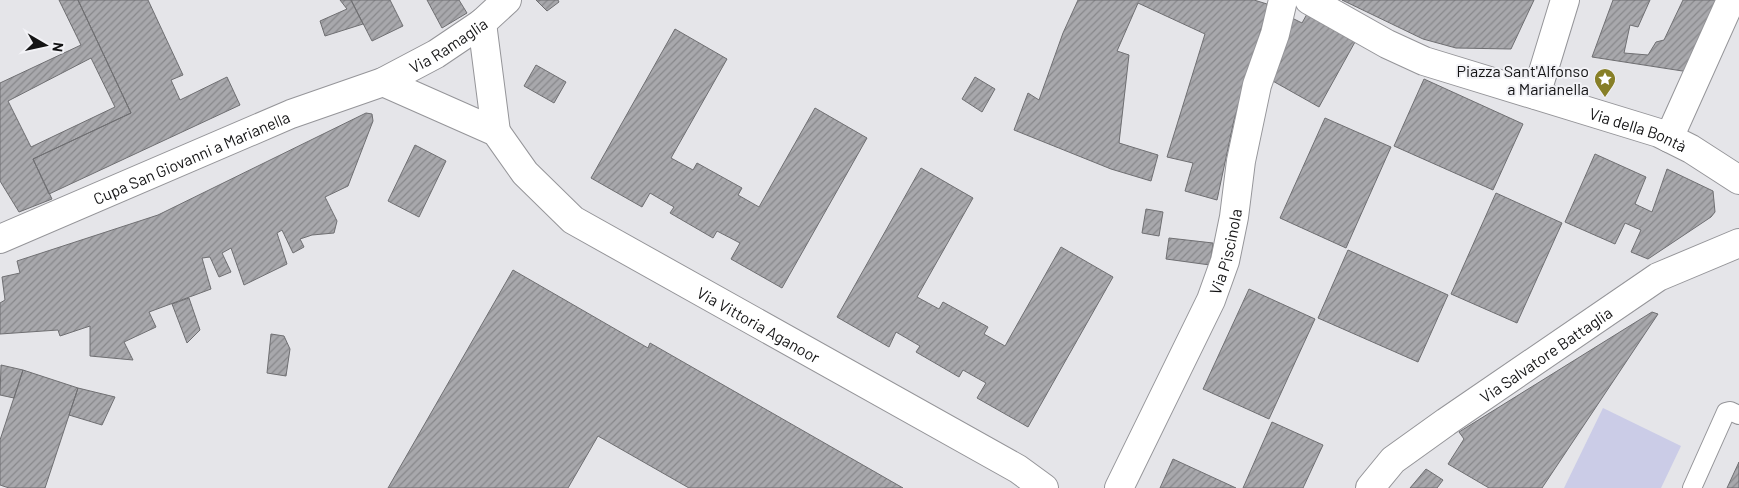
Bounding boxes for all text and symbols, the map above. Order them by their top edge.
street label: Via Ramaglia [405,13,491,76]
north arrow [20,20,70,70]
text: N [49,41,67,53]
place label: Piazza Sant'Alfonso a Marianella [1456,61,1589,98]
place icon: Piazza Sant'Alfonso a Marianella [1593,67,1617,98]
street label: Via della Bontà [1587,103,1690,155]
street label: Cupa San Giovanni a Marianella [90,106,292,207]
street label: Via Piscinola [1204,208,1244,297]
street label: Via Vittoria Aganoor [694,282,824,366]
street label: Via Salvatore Battaglia [1476,302,1615,406]

